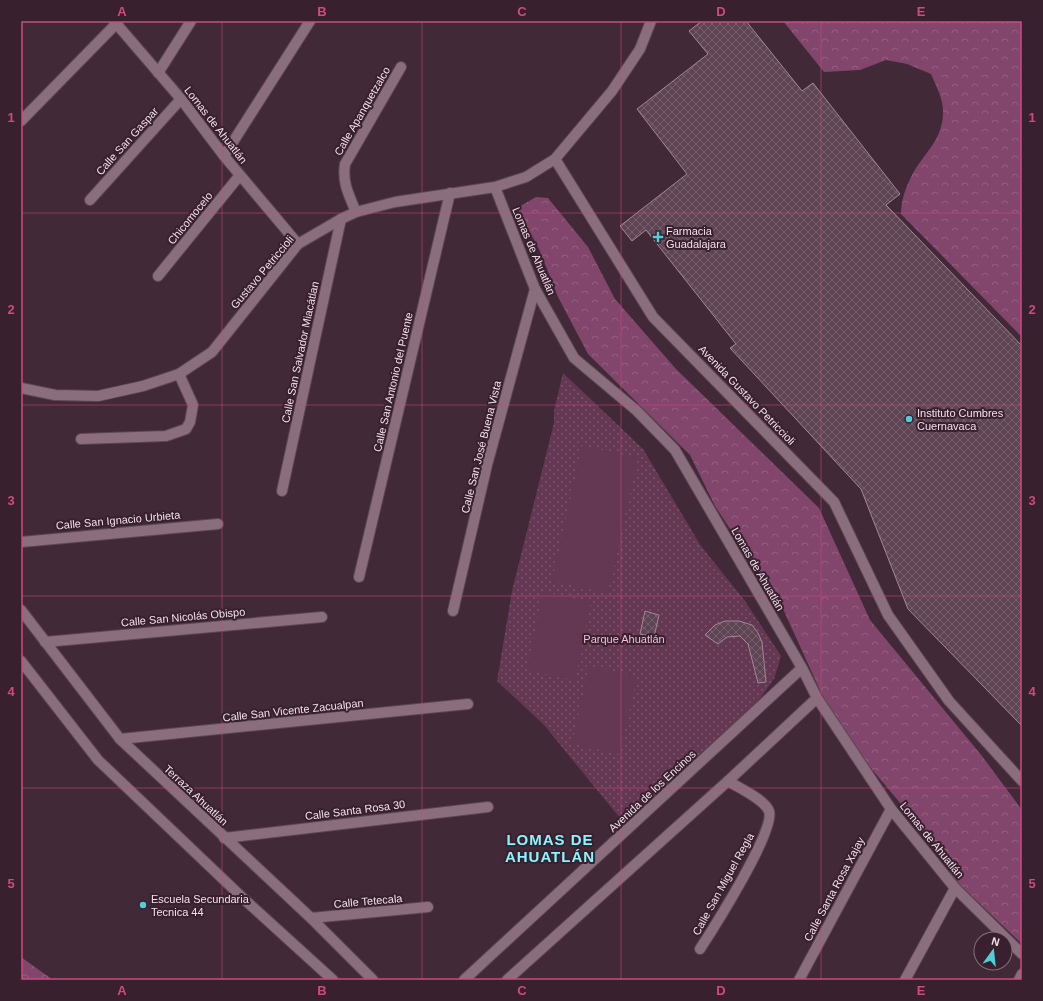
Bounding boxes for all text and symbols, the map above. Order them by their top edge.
text: A [117,4,127,19]
text: B [317,4,327,19]
text: C [517,4,527,19]
text: D [716,4,726,19]
text: E [917,4,926,19]
street label: Calle Apanquetzalco [332,65,392,157]
street label: Lomas de Ahuatlán [182,84,250,166]
street label: Calle San Gaspar [93,104,161,177]
text: 1 [7,110,15,125]
text: 1 [1028,110,1036,125]
street label: Chicomocelo [165,190,215,246]
street label: Lomas de Ahuatlán [510,205,558,297]
place label: Farmacia Guadalajara [666,225,727,250]
marker: Farmacia Guadalajara [653,232,663,242]
street label: Gustavo Petriccioli [228,233,296,311]
street label: Calle San Salvador Miacátlan [279,280,321,424]
text: 2 [7,302,15,317]
text: 2 [1028,302,1036,317]
street label: Calle San Antonio del Puente [371,311,415,453]
street label: Avenida Gustavo Petriccioli [696,343,798,447]
street label: Calle San José Buena Vista [459,379,504,515]
place label: Instituto Cumbres Cuernavaca [917,407,1004,432]
marker: Instituto Cumbres Cuernavaca [904,414,914,424]
text: 3 [7,493,15,508]
text: 3 [1028,493,1036,508]
street label: Calle San Ignacio Urbieta [55,509,182,531]
street label: Lomas de Ahuatlán [729,525,787,613]
street label: Calle San Nicolás Obispo [120,606,246,628]
park label: Parque Ahuatlán [583,633,665,645]
text: 4 [7,684,15,699]
text: 4 [1028,684,1036,699]
street label: Calle San Vicente Zacualpan [222,697,364,723]
street label: Avenida de los Encinos [606,747,698,834]
street label: Terraza Ahuatlán [162,762,230,828]
street label: Calle Santa Rosa 30 [304,798,406,822]
street label: Lomas de Ahuatlán [898,800,966,880]
street label: Calle San Miguel Regla [690,830,757,937]
district label: LOMAS DE AHUATLÁN [505,831,595,865]
street label: Calle Santa Rosa Xajay [801,834,867,943]
text: 5 [7,876,15,891]
text: 5 [1028,876,1036,891]
street label: Calle Tetecala [333,892,404,910]
place label: Escuela Secundaria Tecnica 44 [151,893,250,918]
marker: Escuela Secundaria Tecnica 44 [138,900,148,910]
north arrow [973,931,1013,971]
text: N [990,935,1001,948]
text: A [117,983,127,998]
text: B [317,983,327,998]
text: C [517,983,527,998]
text: D [716,983,726,998]
text: E [917,983,926,998]

